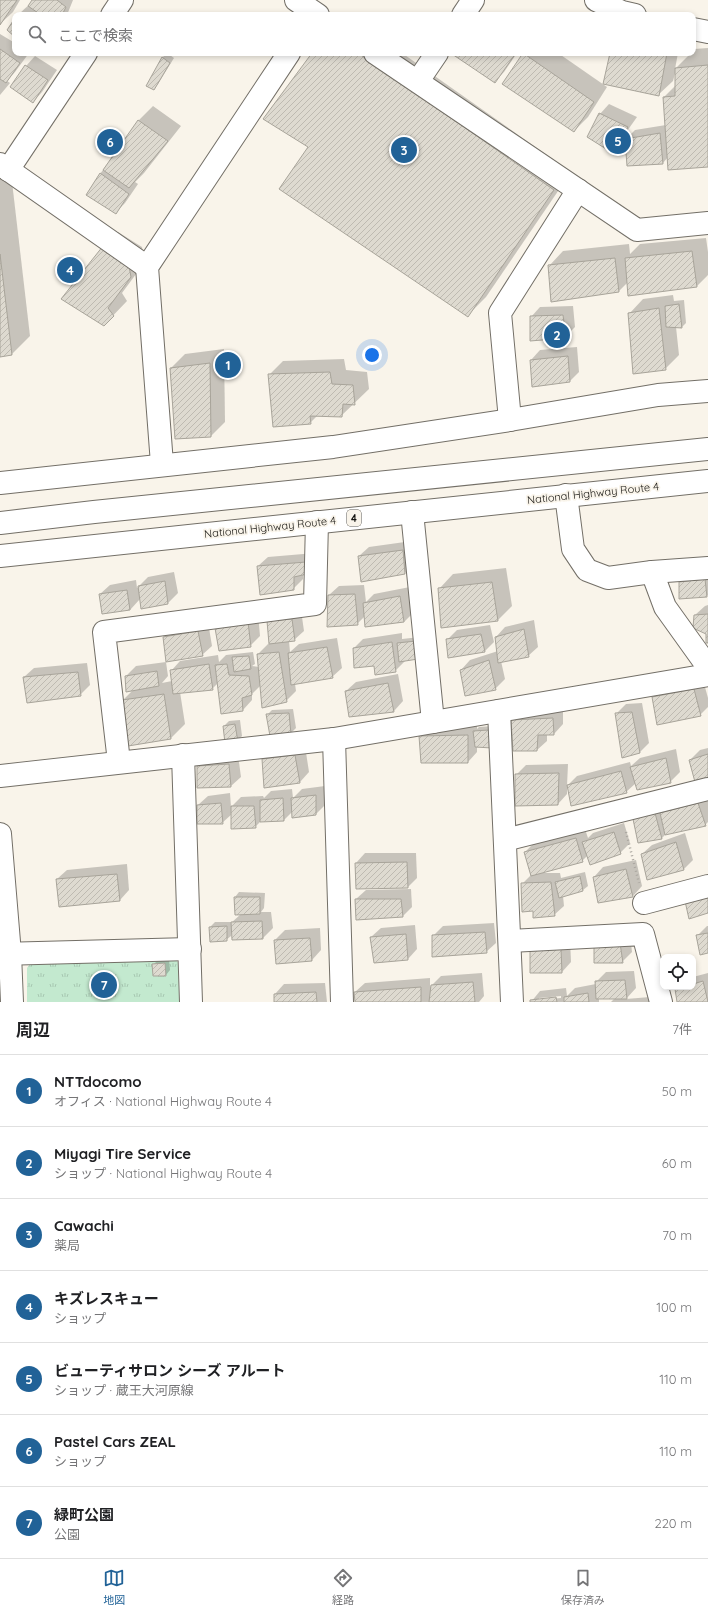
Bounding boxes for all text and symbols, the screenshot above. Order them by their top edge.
search box [12,12,696,56]
icon: search [26,23,48,45]
text: ここで検索 [58,26,133,45]
pin: 5 [605,126,631,156]
pin: 6 [97,127,123,157]
pin: 3 [391,135,417,165]
pin: 4 [57,255,83,285]
pin: 2 [544,320,570,350]
your location [362,345,382,365]
pin: 1 [215,350,241,380]
street label: National Highway Route 4 [526,479,660,507]
road number: 4 [347,510,361,526]
street label: National Highway Route 4 [203,513,337,541]
map controls [660,954,696,990]
button: locate [660,954,696,990]
pin: 7 [91,970,117,1000]
text: 周辺 [16,1019,50,1040]
text: 7件 [672,1021,692,1037]
text: NTTdocomo [54,1072,142,1091]
text: 1 [26,1083,32,1099]
text: 50 m [662,1083,692,1099]
text: オフィス · National Highway Route 4 [54,1093,272,1109]
text: Miyagi Tire Service [54,1144,191,1163]
text: 2 [25,1155,33,1171]
text: 60 m [662,1155,692,1171]
text: ショップ · National Highway Route 4 [54,1165,272,1181]
text: Cawachi [54,1216,114,1235]
text: 3 [26,1227,32,1243]
text: 70 m [662,1227,692,1243]
text: 薬局 [54,1237,80,1253]
text: キズレスキュー [54,1289,159,1308]
text: 4 [25,1299,33,1315]
text: 100 m [656,1299,692,1315]
text: ショップ [54,1310,106,1326]
text: ビューティサロン シーズ アルート [54,1361,286,1380]
text: 5 [25,1371,33,1387]
text: 110 m [659,1371,692,1387]
text: ショップ · 蔵王大河原線 [54,1382,194,1398]
text: Pastel Cars ZEAL [54,1432,176,1451]
text: 6 [25,1443,33,1459]
text: 110 m [659,1443,692,1459]
text: ショップ [54,1453,106,1469]
text: 緑町公園 [54,1505,114,1524]
text: 7 [25,1515,33,1531]
text: 220 m [654,1515,692,1531]
text: 公園 [54,1526,80,1542]
tab: 地図 [103,1567,125,1607]
tab: 経路 [332,1567,354,1607]
tab: 保存済み [561,1567,605,1607]

